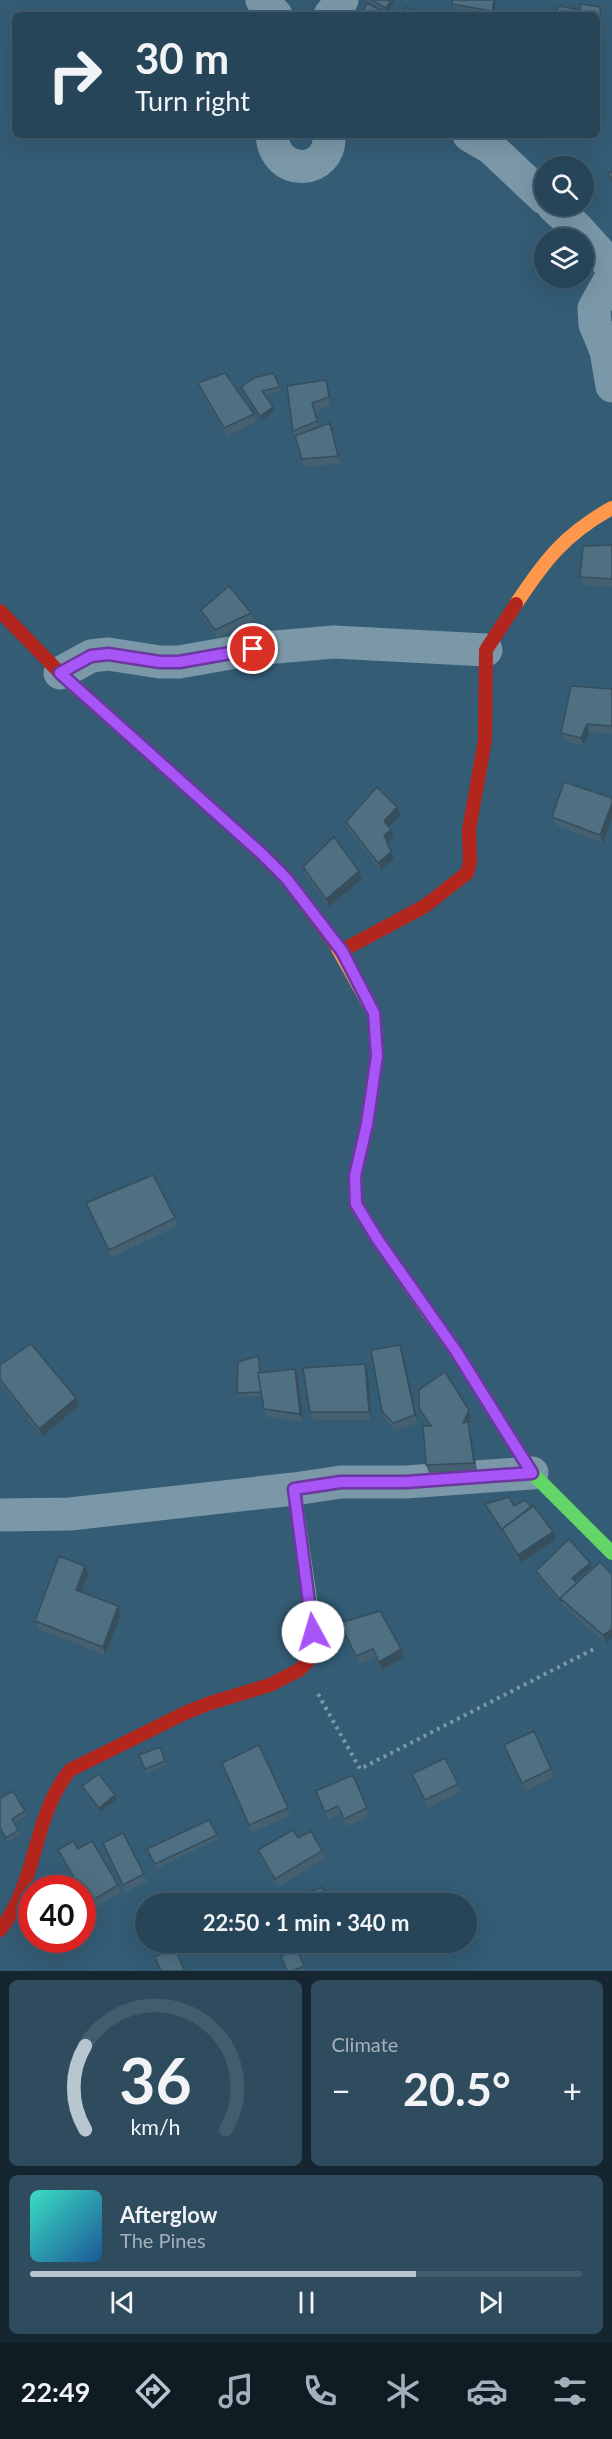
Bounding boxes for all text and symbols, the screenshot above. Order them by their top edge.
text: 30 m [135,33,229,83]
icon: right [36,36,114,114]
text: Turn right [135,84,250,117]
map controls [534,156,594,288]
button: search [534,156,594,216]
button: layers [534,228,594,288]
pin [227,623,278,674]
icon: arrive [236,632,269,665]
position arrow [281,1600,345,1664]
speed limit sign: 40 [18,1875,96,1953]
text: 22:50 · 1 min · 340 m [203,1909,409,1936]
text: Climate [332,2032,398,2056]
text: 36 [119,2042,191,2117]
text: 20.5° [403,2062,511,2116]
text: − [332,2070,351,2110]
text: + [563,2070,582,2110]
text: km/h [130,2114,180,2140]
text: Afterglow [120,2201,217,2228]
text: The Pines [120,2228,206,2252]
icon: previous [106,2286,139,2319]
icon: pause [290,2286,323,2319]
icon: next [474,2286,507,2319]
icon: directions [132,2370,174,2412]
icon: music [215,2370,257,2412]
icon: phone [299,2370,341,2412]
icon: climate [382,2370,424,2412]
icon: car [466,2370,508,2412]
icon: filters [549,2370,591,2412]
text: 22:49 [21,2375,90,2408]

